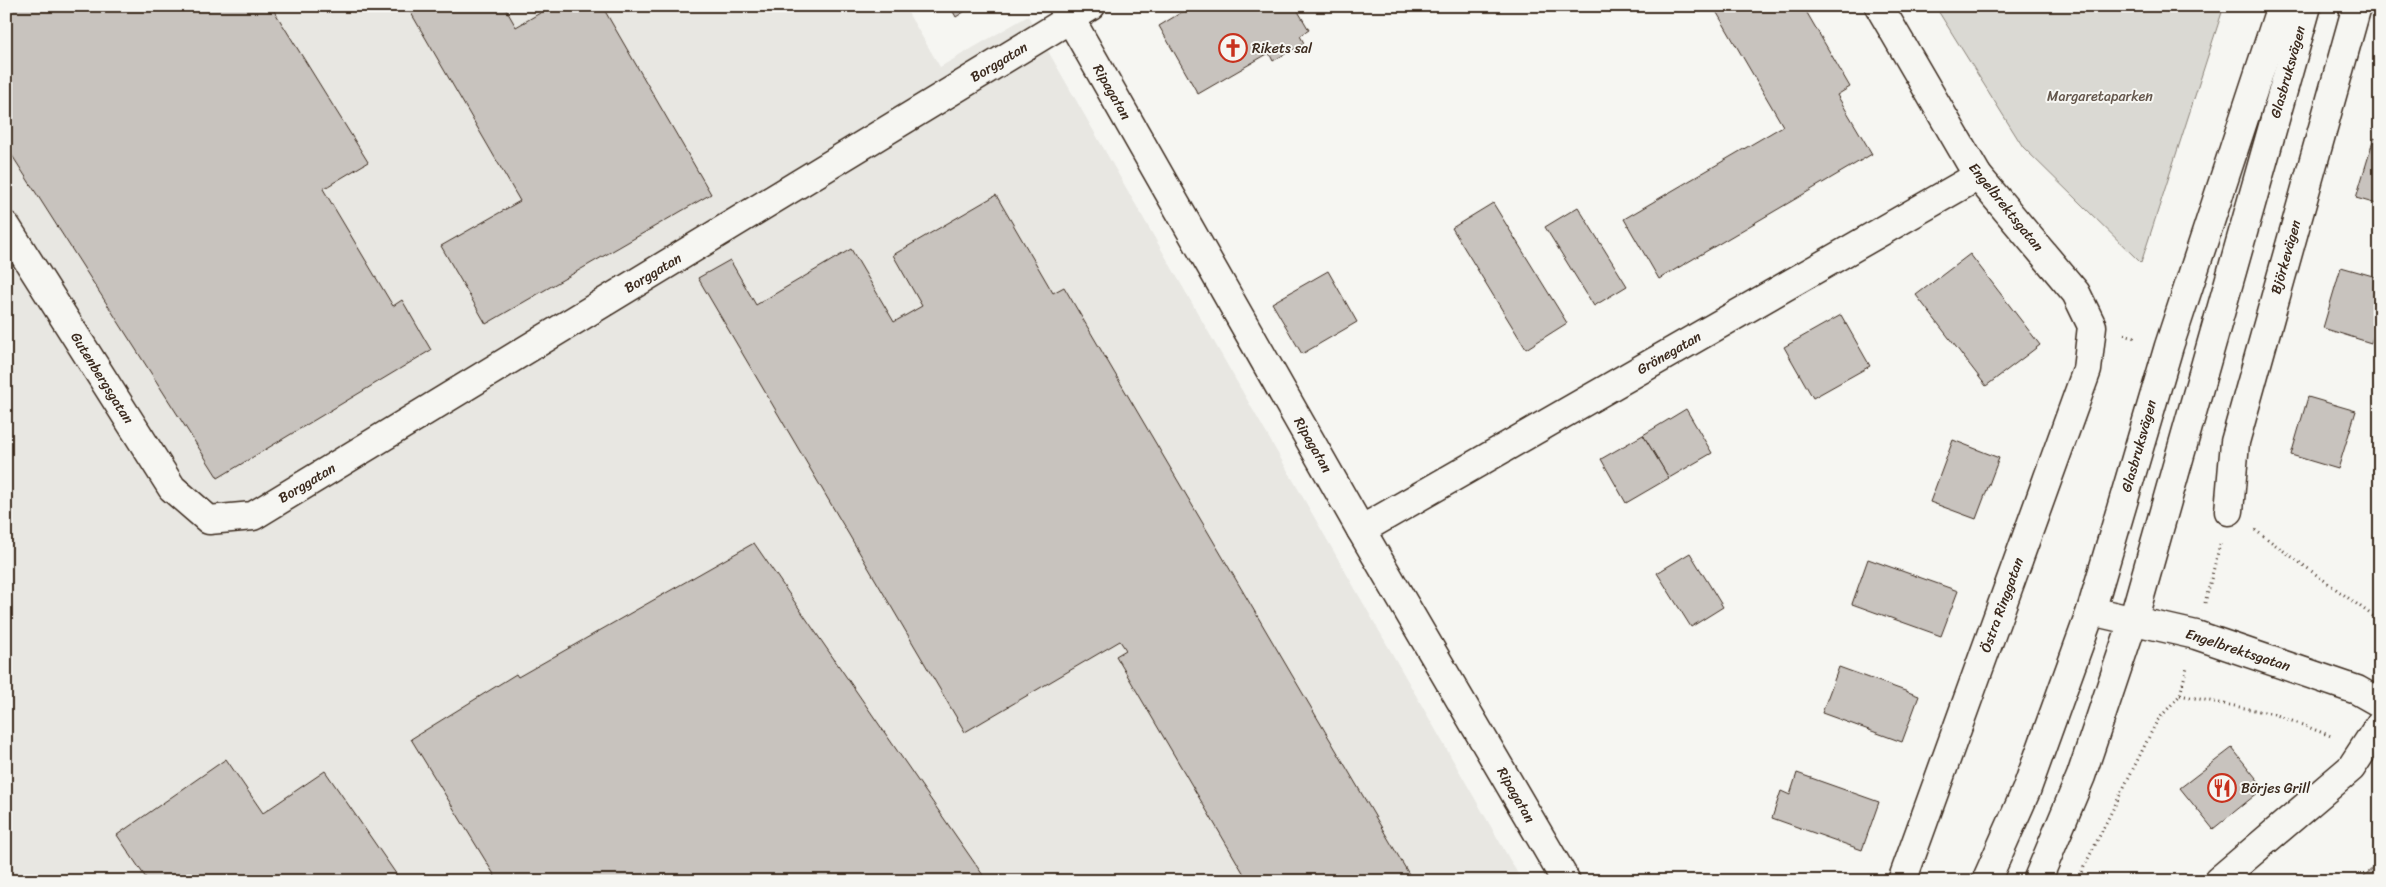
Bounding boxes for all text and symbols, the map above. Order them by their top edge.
street label: Glasbruksvägen [2263,23,2313,121]
church icon: Rikets sal [1218,33,1248,63]
street label: Borggatan [965,35,1033,89]
place label: Rikets sal [1252,36,1313,61]
street label: Ripagatan [1086,59,1138,125]
park label: Margaretaparken [2047,84,2153,109]
street label: Engelbrektsgatan [1962,157,2050,258]
street label: Björkevägen [2263,217,2309,297]
street label: Borggatan [619,246,687,300]
street label: Grönegatan [1632,324,1706,382]
street label: Gutenbergsgatan [64,327,141,429]
street label: Glasbruksvägen [2114,397,2164,495]
street label: Ripagatan [1287,412,1339,478]
street label: Borggatan [273,456,341,510]
street label: Östra Ringgatan [1973,553,2031,656]
street label: Engelbrektsgatan [2182,621,2294,679]
street label: Ripagatan [1490,762,1542,828]
restaurant icon: Börjes Grill [2207,773,2237,803]
place label: Börjes Grill [2241,776,2311,801]

